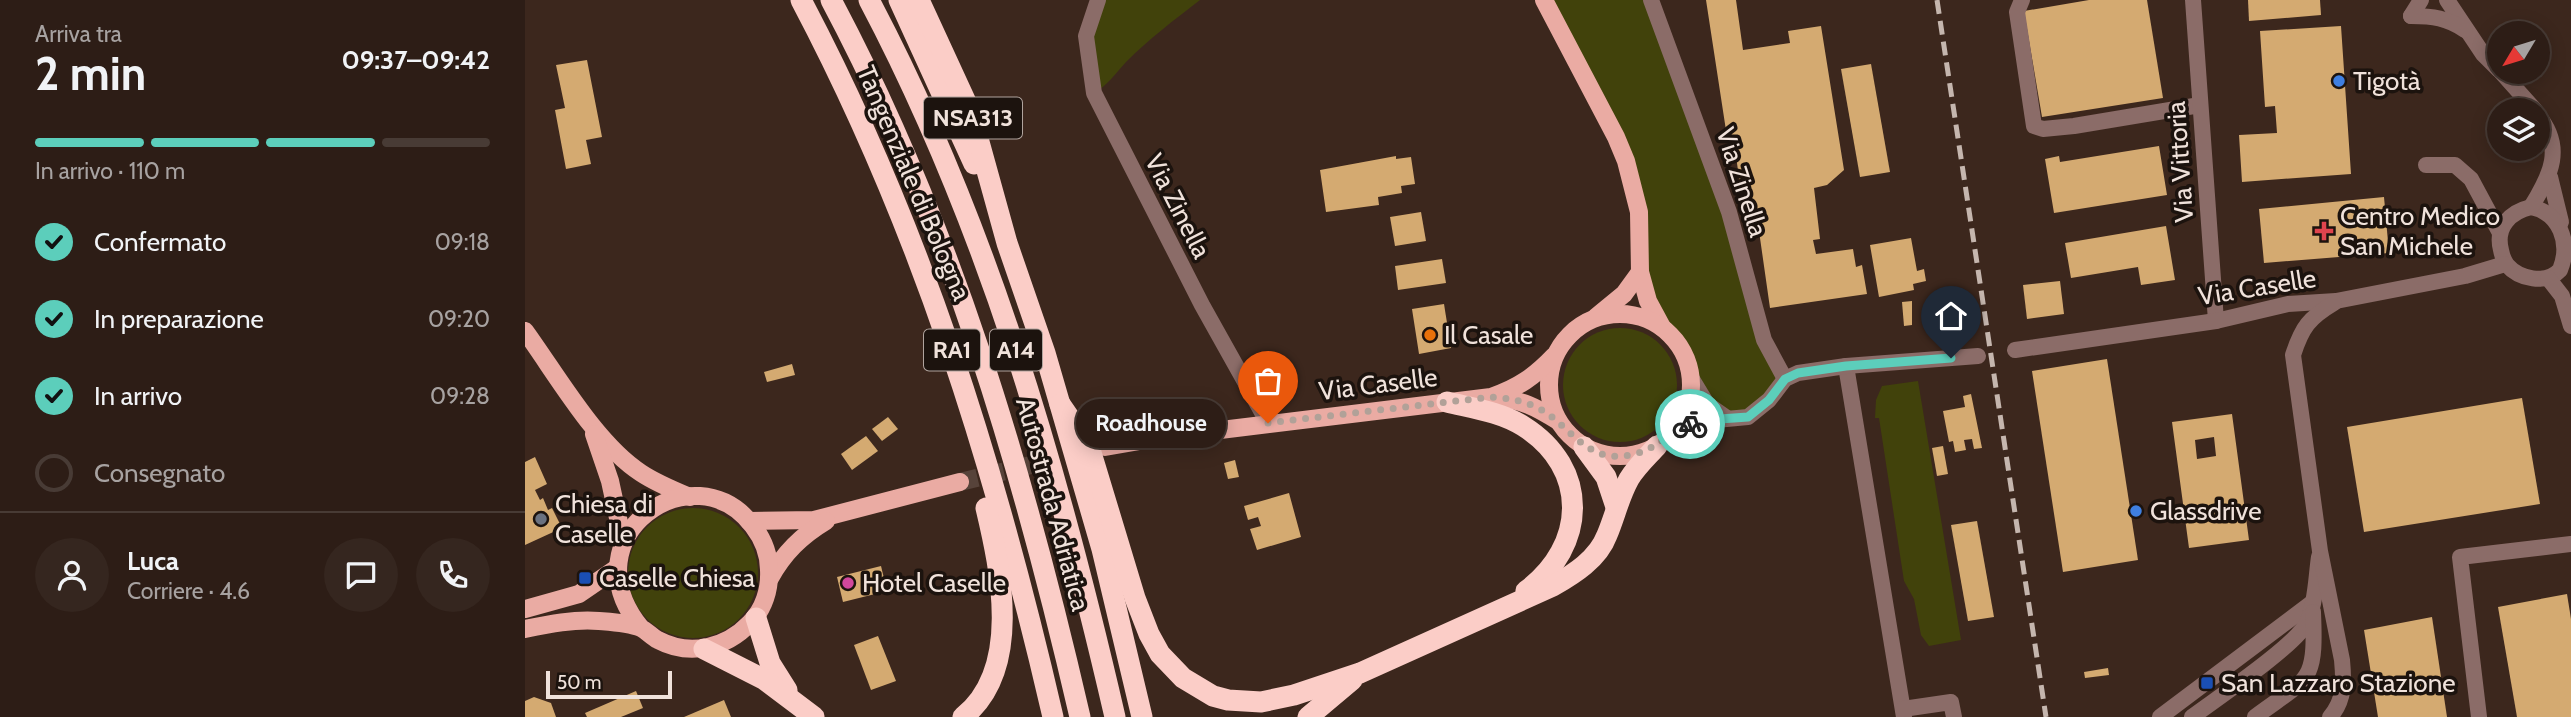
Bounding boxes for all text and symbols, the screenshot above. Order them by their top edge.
text: Arriva tra [35,20,122,48]
north arrow [2487,21,2550,84]
map controls [2487,21,2550,161]
text: 09:37–09:42 [341,44,490,76]
text: 2 min [35,46,146,102]
street label: Tangenziale di Bologna [850,61,978,305]
place label: Tigotà [2353,65,2421,97]
marker: Tigotà [2331,73,2347,89]
road number: NSA313 [924,98,1022,138]
button: layers [2487,98,2550,161]
street label: Via Vittoria [2160,100,2200,224]
street label: Via Zinella [1709,123,1775,241]
street label: Via Zinella [1138,148,1218,264]
text: In arrivo · 110 m [35,157,185,185]
place label: Centro Medico San Michele [2340,200,2500,262]
marker: Centro Medico San Michele [2314,221,2334,241]
icon: check [35,223,73,261]
text: Confermato [94,226,226,258]
text: 09:18 [435,228,490,256]
street label: Via Caselle [2196,262,2318,312]
pin [1921,286,1981,358]
icon: home [1932,297,1970,335]
icon: check [35,300,73,338]
text: In preparazione [94,303,264,335]
text: 09:20 [428,305,490,333]
place label: Il Casale [1444,319,1533,351]
marker: Il Casale [1422,327,1438,343]
road number: RA1 [924,330,980,370]
road number: A14 [990,330,1042,370]
pin [1238,351,1298,423]
street label: Via Caselle [1317,361,1439,407]
icon: bag [1249,362,1287,400]
icon: check [35,377,73,415]
text: In arrivo [94,380,182,412]
text: 09:28 [430,382,490,410]
courier [1655,389,1725,459]
street label: Autostrada Adriatica [1009,394,1097,615]
callout: Roadhouse [1075,398,1226,448]
icon: bike [1671,405,1709,443]
text: Roadhouse [1095,409,1207,437]
text: Consegnato [94,457,225,489]
place label: Chiesa di Caselle [555,488,653,550]
place label: Glassdrive [2150,495,2262,527]
marker: Glassdrive [2128,503,2144,519]
marker: Chiesa di Caselle [533,511,549,527]
button: person [35,538,109,612]
button: chat [324,538,398,612]
button: phone [416,538,490,612]
text: Luca [127,545,179,577]
place label: Caselle Chiesa [599,562,756,594]
place label: Hotel Caselle [862,567,1006,599]
marker: Caselle Chiesa [577,570,593,586]
marker: Hotel Caselle [840,575,856,591]
text: Corriere · 4.6 [127,577,250,605]
place label: San Lazzaro Stazione [2221,667,2456,699]
scale bar [546,668,672,700]
text: 50 m [557,671,601,694]
marker: San Lazzaro Stazione [2199,675,2215,691]

